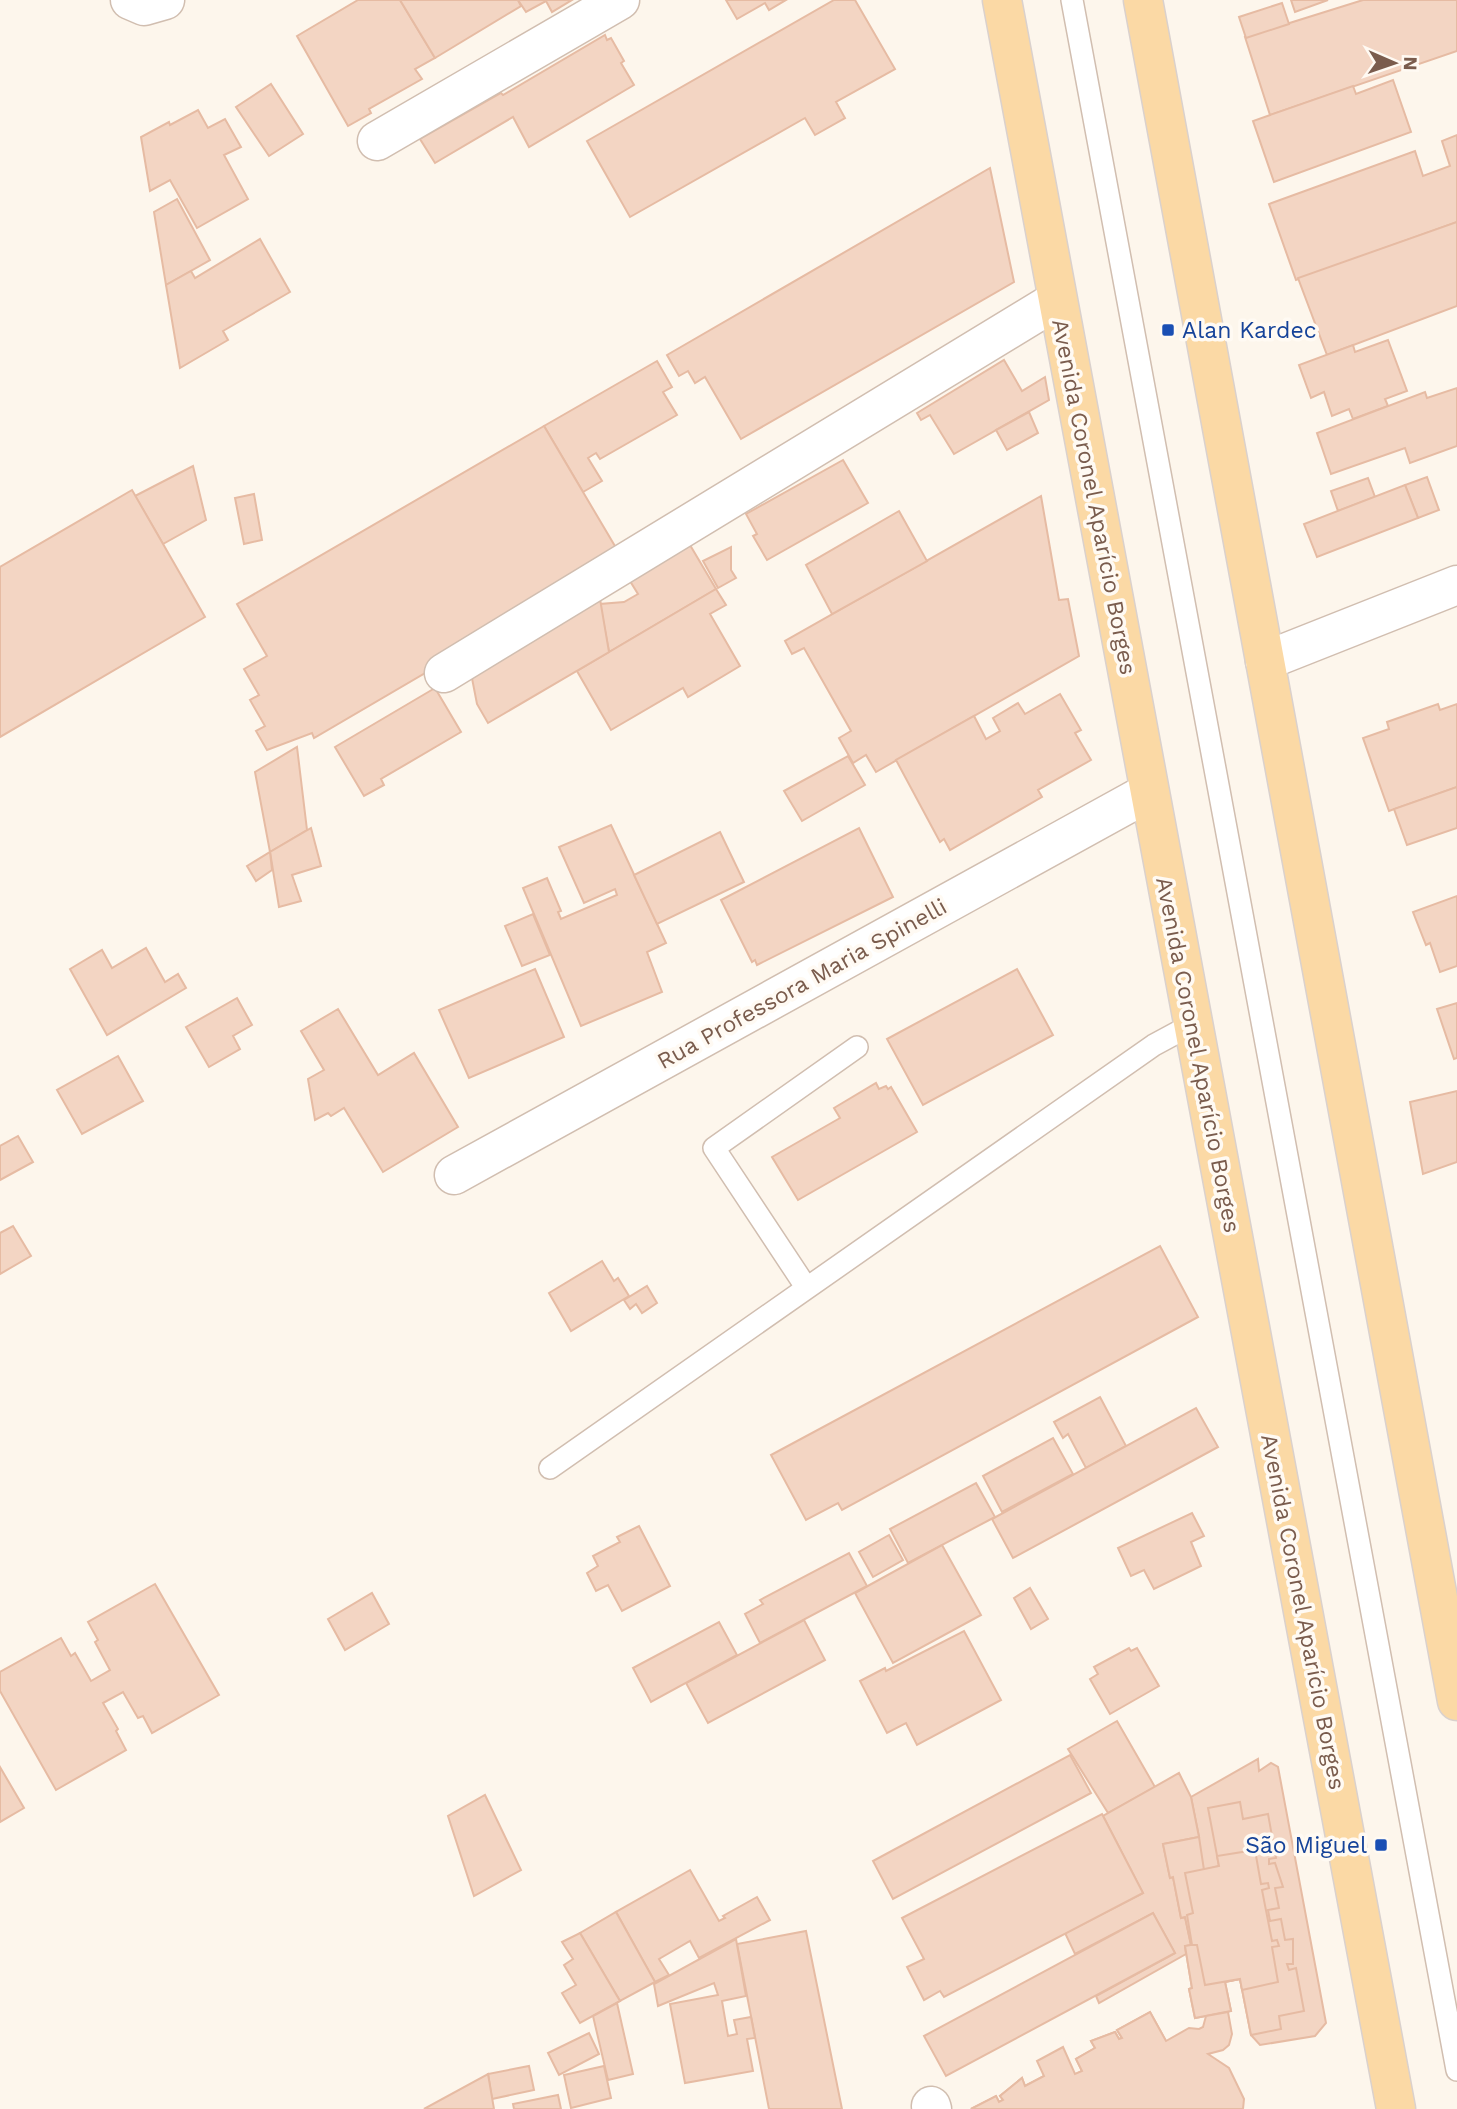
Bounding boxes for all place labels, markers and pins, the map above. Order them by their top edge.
place label: Alan Kardec [1182,317,1317,344]
marker: Alan Kardec [1160,322,1176,338]
place label: São Miguel [1245,1832,1367,1859]
marker: São Miguel [1373,1837,1389,1853]

